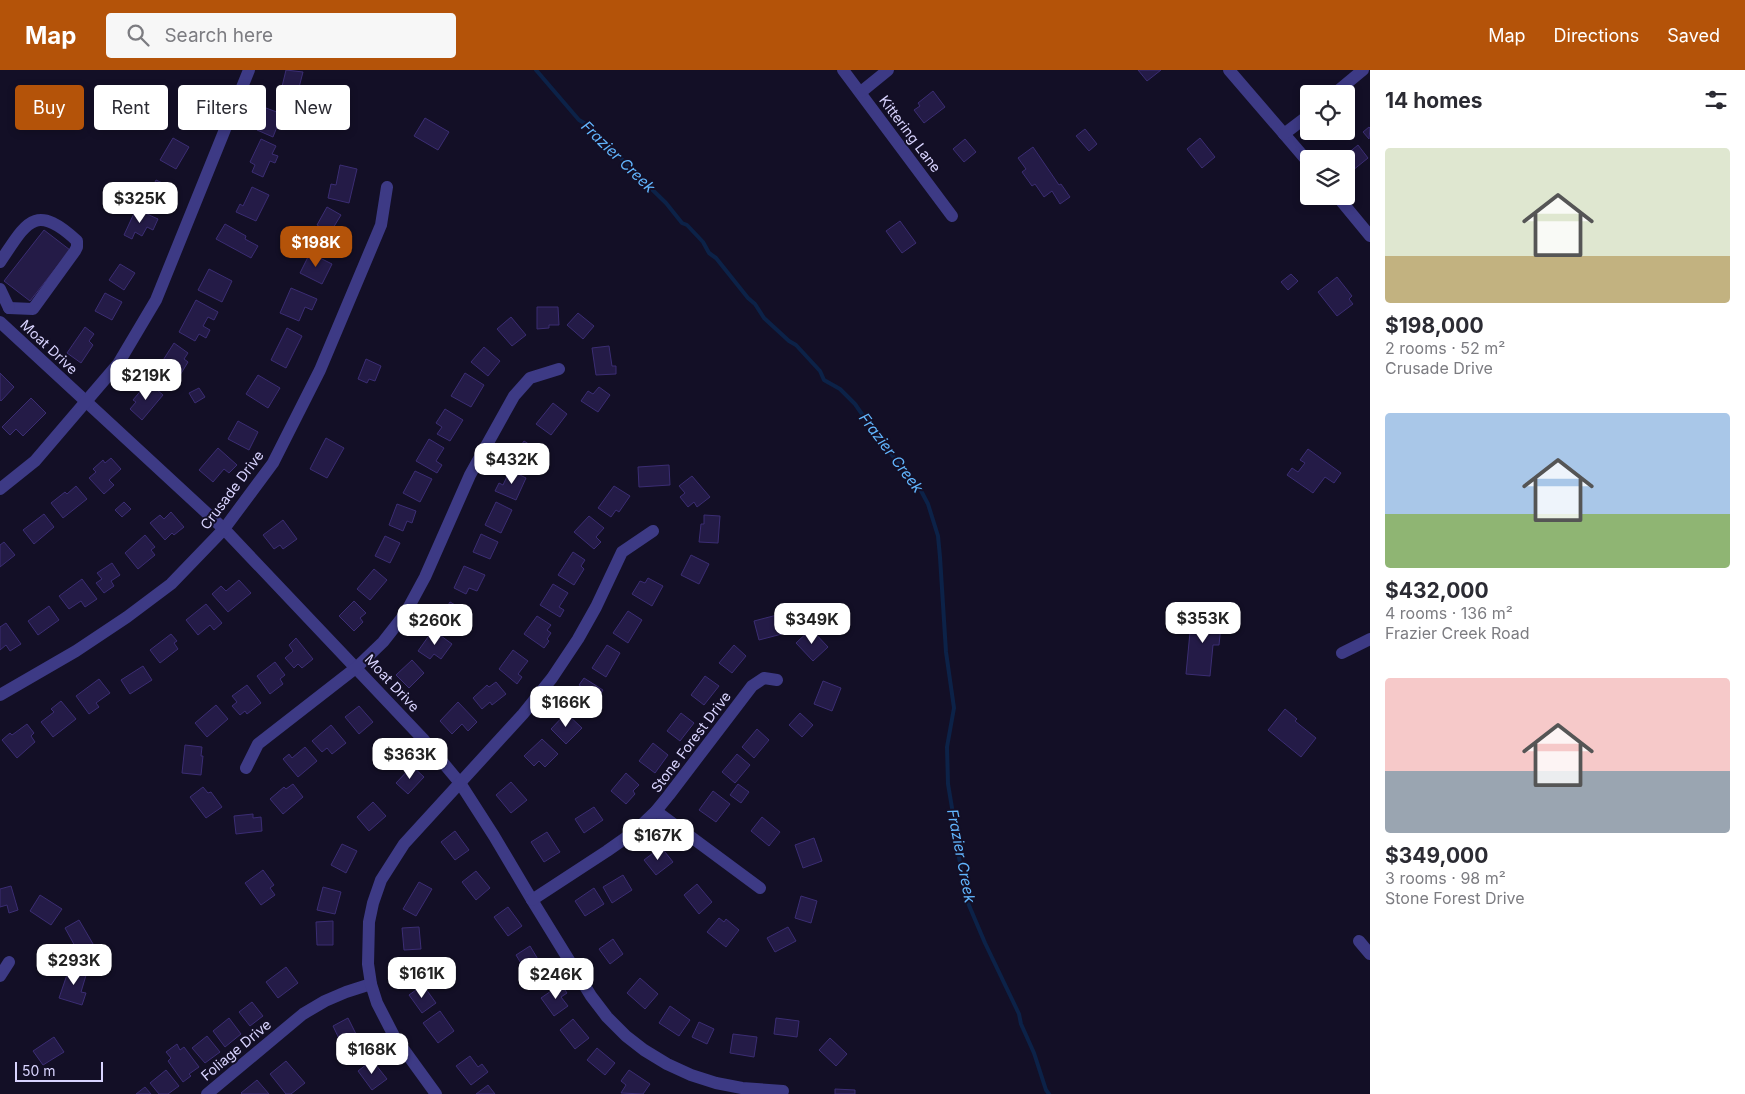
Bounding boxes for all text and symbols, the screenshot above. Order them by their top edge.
search box [106,13,456,58]
text: Map [25,21,76,50]
icon: search [124,21,152,49]
text: Search here [164,24,273,47]
text: Map [1488,25,1526,46]
text: Directions [1554,25,1639,46]
text: Saved [1667,25,1720,46]
chip: Buy [15,85,84,130]
chip: Rent [94,85,168,130]
chip: Filters [178,85,266,130]
chip: New [276,85,350,130]
map controls [1300,85,1355,205]
button: locate [1300,85,1355,140]
icon: filters [1702,86,1730,114]
text: 14 homes [1385,88,1483,113]
street label: Kittering Lane [876,92,945,175]
water label: Frazier Creek [577,117,660,197]
button: layers [1300,150,1355,205]
icon: home [1513,180,1603,270]
pin: $325K [105,182,175,224]
text: $325K [114,188,166,208]
pin: $198K [281,226,351,268]
text: $198K [291,232,341,252]
text: $198,000 [1385,313,1484,338]
street label: Moat Drive [17,316,82,378]
text: 2 rooms · 52 m² [1385,338,1505,358]
pin: $219K [111,358,181,401]
text: Crusade Drive [1385,358,1493,378]
text: $219K [121,365,171,385]
water label: Frazier Creek [855,409,928,497]
pin: $432K [477,442,547,485]
icon: home [1513,445,1603,535]
street label: Crusade Drive [196,447,267,533]
text: $432K [485,449,539,469]
text: $432,000 [1385,578,1489,603]
pin: $349K [777,602,847,645]
pin: $353K [1168,602,1238,644]
text: 4 rooms · 136 m² [1385,603,1513,623]
pin: $260K [400,604,470,646]
text: $353K [1177,608,1229,628]
text: $349K [785,609,839,629]
text: $260K [408,610,462,630]
text: Frazier Creek Road [1385,623,1530,643]
street label: Moat Drive [361,650,423,715]
pin: $166K [531,686,601,728]
street label: Stone Forest Drive [647,688,734,796]
text: $166K [541,692,591,712]
icon: home [1513,710,1603,800]
pin: $363K [375,738,445,780]
text: $363K [383,744,437,764]
water label: Frazier Creek [943,807,980,905]
pin: $167K [623,818,693,861]
text: $167K [634,825,682,845]
text: $349,000 [1385,843,1488,868]
text: 3 rooms · 98 m² [1385,868,1506,888]
text: Stone Forest Drive [1385,888,1525,908]
pin: $293K [39,944,109,986]
text: $293K [48,950,100,970]
pin: $161K [387,956,457,999]
pin: $246K [521,958,591,1000]
text: $161K [399,963,445,983]
text: $246K [529,964,583,984]
street label: Foliage Drive [197,1015,274,1084]
pin: $168K [337,1032,407,1075]
text: $168K [347,1039,397,1059]
scale bar [15,1059,102,1082]
text: 50 m [22,1062,56,1079]

